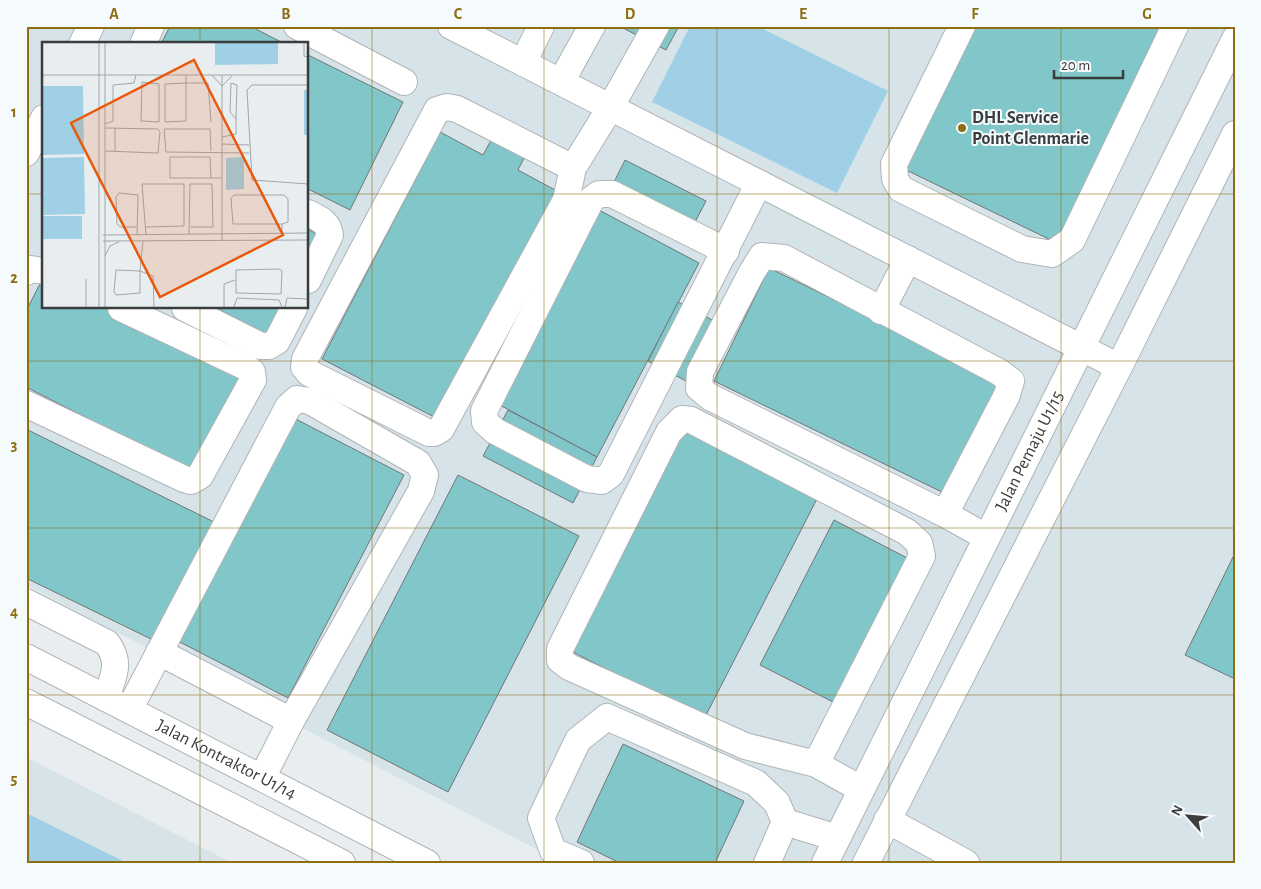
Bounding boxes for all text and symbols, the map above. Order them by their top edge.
text: A [109,6,119,22]
text: B [281,6,291,22]
text: C [454,6,463,22]
text: D [625,6,636,22]
text: E [799,6,807,22]
text: F [971,6,979,22]
text: G [1142,6,1152,22]
inset map [42,42,309,309]
scale bar [1054,48,1122,80]
text: 20 m [1061,58,1090,73]
text: 1 [11,104,17,120]
place label: DHL Service Point Glenmarie [972,109,1089,148]
marker: DHL Service Point Glenmarie [956,122,968,134]
text: 2 [10,270,18,286]
street label: Jalan Pemaju U1/15 [993,388,1067,514]
text: 3 [11,437,18,453]
text: 4 [10,604,18,620]
street label: Jalan Kontraktor U1/14 [153,717,299,803]
text: 5 [11,771,18,787]
north arrow [1164,792,1214,842]
text: N [1169,803,1186,818]

